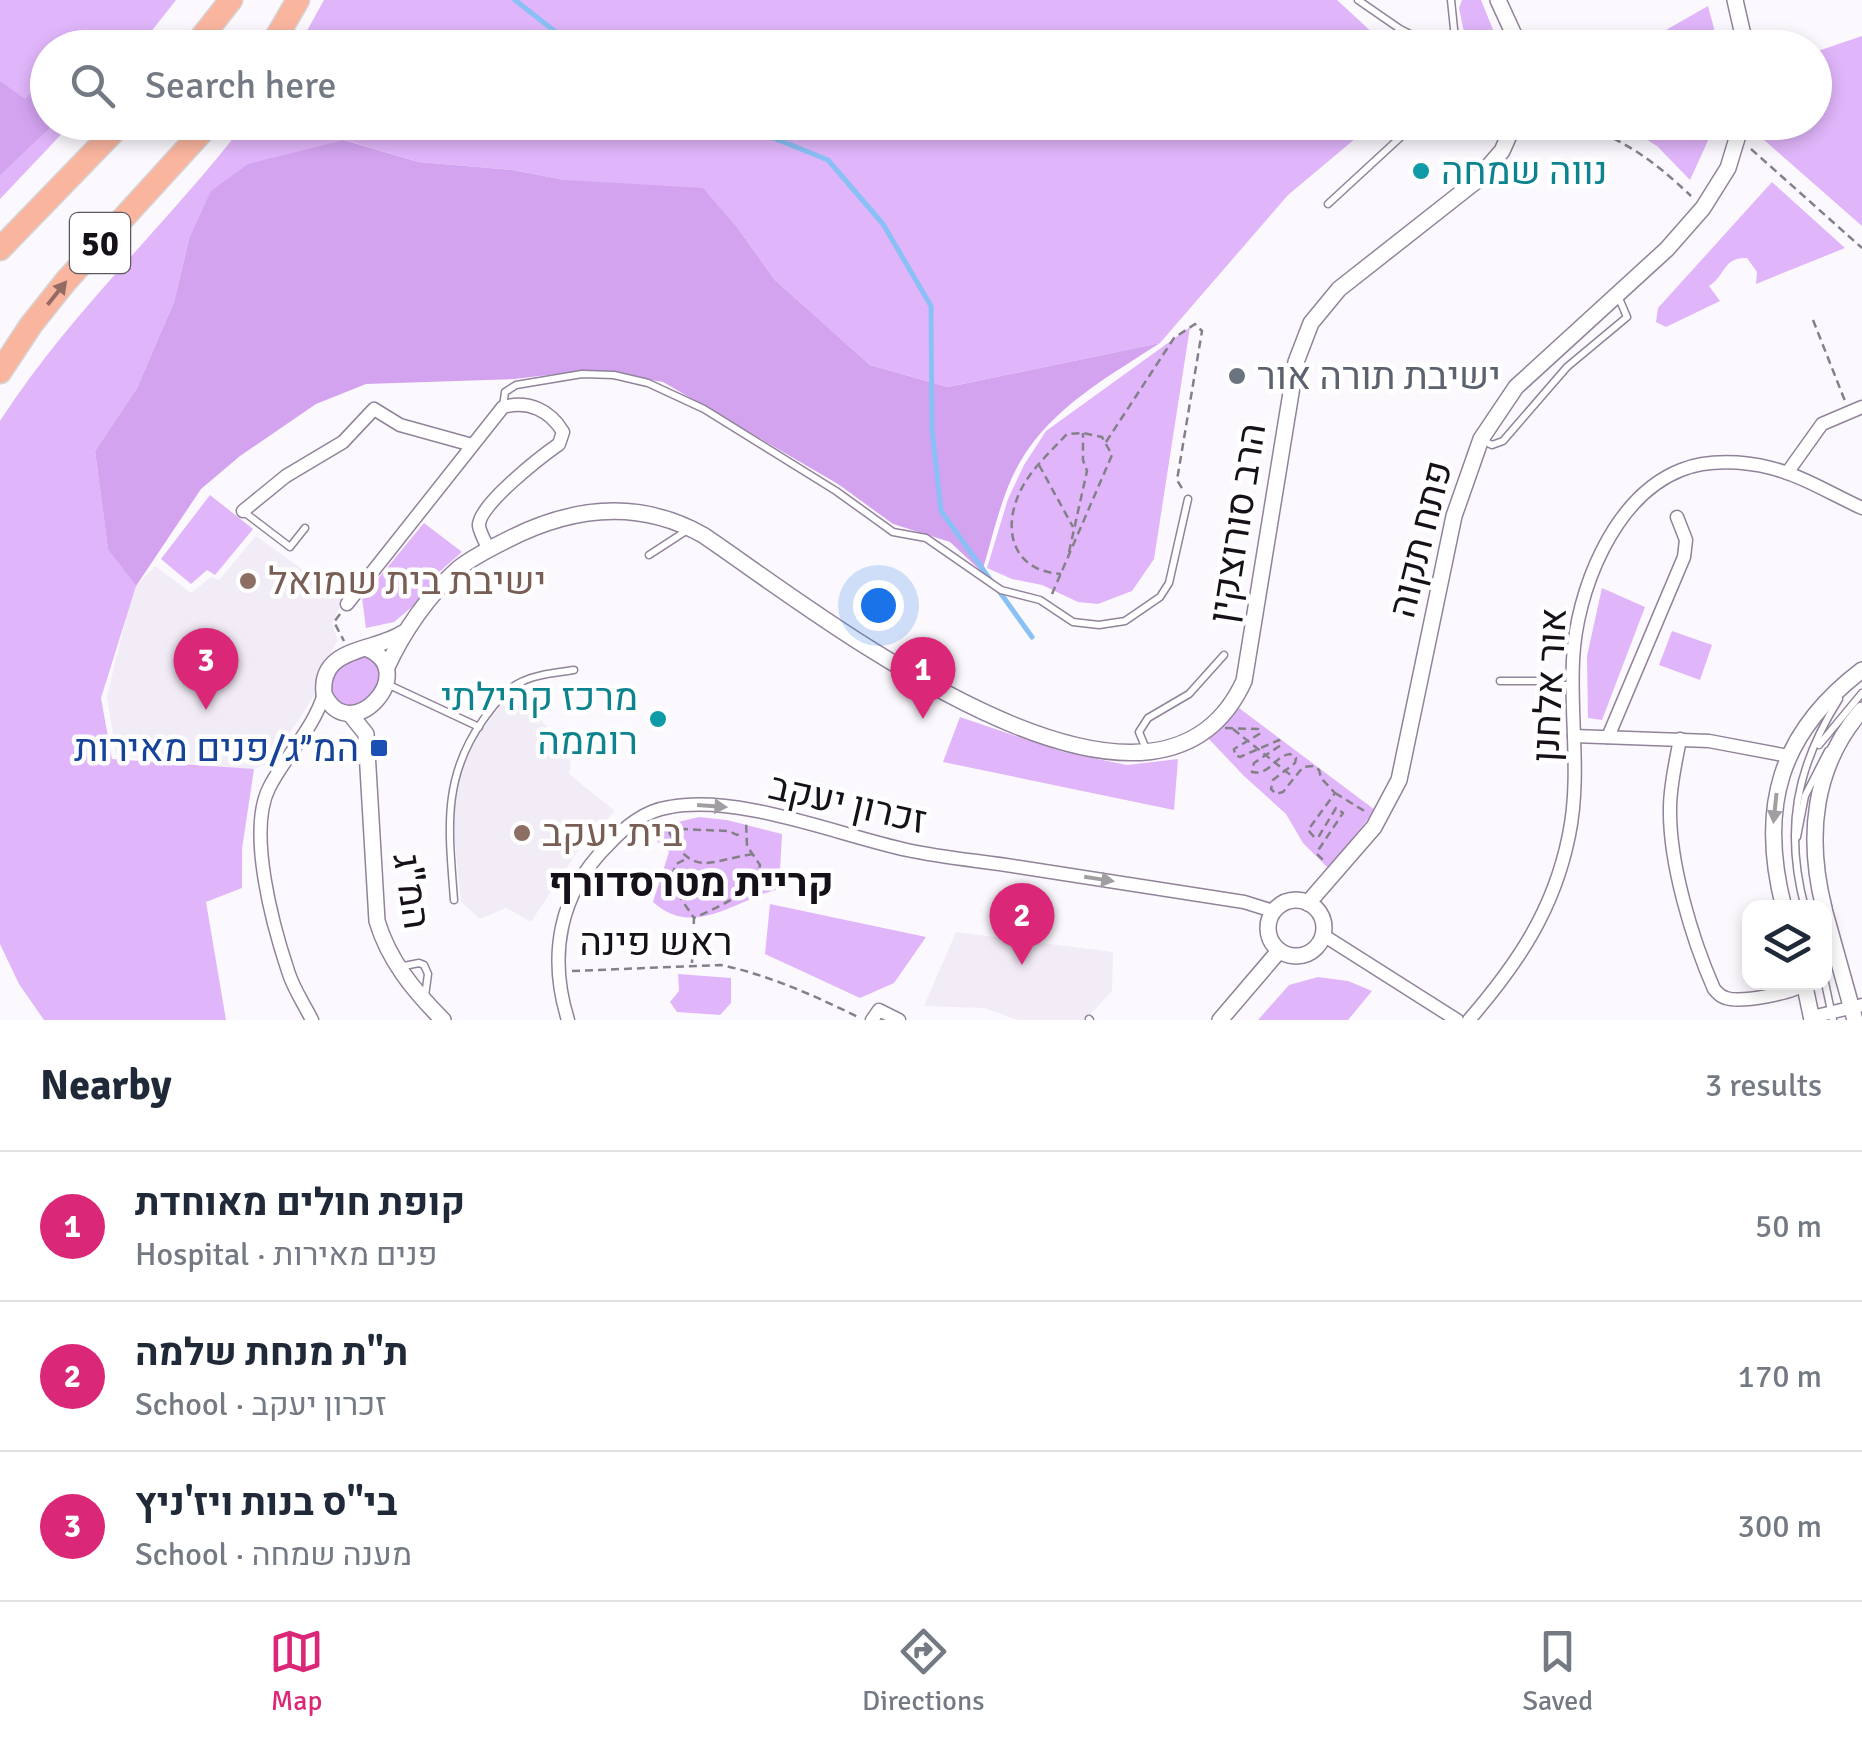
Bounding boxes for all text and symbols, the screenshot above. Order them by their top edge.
search box [30,30,1832,140]
icon: search [65,58,120,113]
text: Search here [145,62,337,109]
place label: נווה שמחה [1441,148,1608,195]
marker: נווה שמחה [1410,160,1432,182]
road number: 50 [70,213,130,273]
one-way arrow [46,280,67,306]
place label: ישיבת תורה אור [1257,353,1501,400]
marker: ישיבת תורה אור [1226,365,1248,387]
street label: הרב סורוצקין [1199,420,1276,626]
street label: פתח תקוה [1378,456,1463,622]
place label: ישיבת בית שמואל [268,558,546,605]
marker: ישיבת בית שמואל [237,570,259,592]
your location [853,580,904,631]
street label: אור אלחנן [1522,607,1577,763]
pin: 3 [174,628,238,710]
pin: 1 [890,636,956,719]
place label: מרכז קהילתי רוממה [441,674,638,765]
marker: מרכז קהילתי רוממה [647,708,669,730]
place label: המ״ג/פנים מאירות [74,725,359,772]
marker: המ״ג/פנים מאירות [368,737,390,759]
street label: זכרון יעקב [765,763,931,844]
one-way arrow [1767,793,1783,824]
one-way arrow [696,798,728,814]
place label: בית יעקב [542,810,683,857]
marker: בית יעקב [511,822,533,844]
street label: המ"ג [382,850,441,932]
district label: קריית מטרסדורף [548,858,834,908]
one-way arrow [1084,872,1116,888]
pin: 2 [990,882,1054,965]
map controls [1742,900,1832,990]
button: layers [1742,900,1832,990]
street label: ראש פינה [580,919,732,966]
text: Nearby [40,1060,172,1111]
text: 3 results [1705,1066,1822,1105]
text: קופת חולים מאוחדת [135,1179,465,1226]
text: 1 [64,1207,81,1246]
text: 50 m [1755,1207,1822,1246]
text: Hospital · פנים מאירות [135,1235,438,1274]
text: ת"ת מנחת שלמה [135,1329,408,1376]
text: 2 [64,1357,81,1396]
text: 170 m [1738,1357,1822,1396]
text: School · זכרון יעקב [135,1385,387,1424]
text: בי"ס בנות ויז'ניץ [135,1479,397,1526]
text: 3 [64,1507,81,1546]
text: 300 m [1738,1507,1822,1546]
text: School · מענה שמחה [135,1535,412,1574]
tab: Map [269,1624,324,1718]
tab: Directions [862,1624,984,1718]
tab: Saved [1522,1624,1593,1718]

